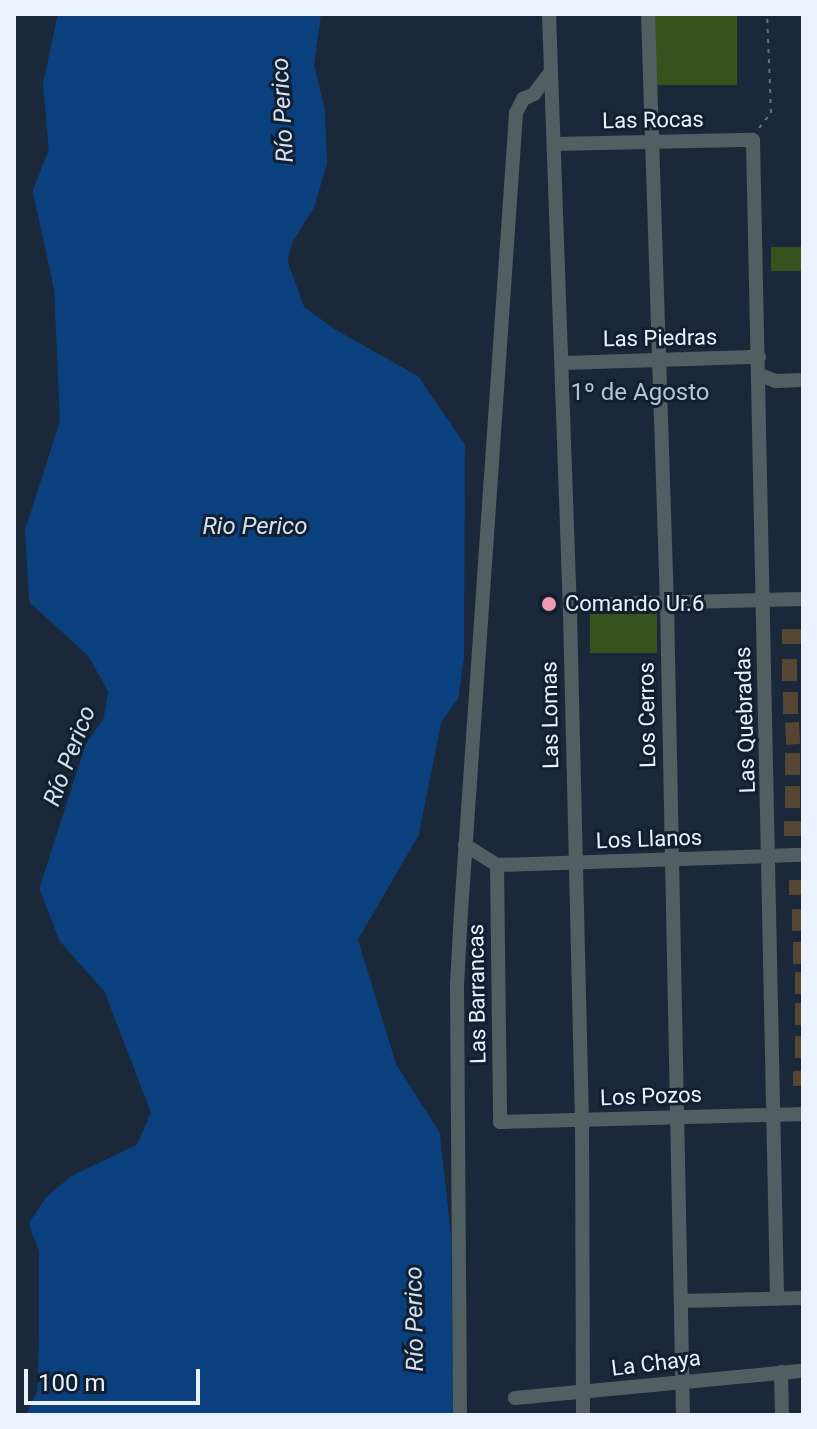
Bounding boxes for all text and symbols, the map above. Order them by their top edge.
water label: Río Perico [266,57,300,163]
street label: Las Rocas [602,106,704,134]
street label: Las Piedras [603,324,717,352]
district label: 1º de Agosto [570,379,710,407]
water label: Rio Perico [202,513,308,541]
place label: Comando Ur.6 [565,591,704,617]
marker: Comando Ur.6 [540,595,558,613]
street label: Las Quebradas [729,646,761,794]
street label: Las Lomas [536,661,564,769]
street label: Los Cerros [633,662,661,768]
water label: Río Perico [38,702,102,810]
street label: Los Llanos [595,824,703,854]
street label: Las Barrancas [463,924,491,1064]
street label: Los Pozos [600,1081,702,1111]
water label: Río Perico [400,1266,430,1372]
street label: La Chaya [610,1344,702,1382]
scale bar [28,1353,204,1403]
text: 100 m [38,1369,105,1397]

